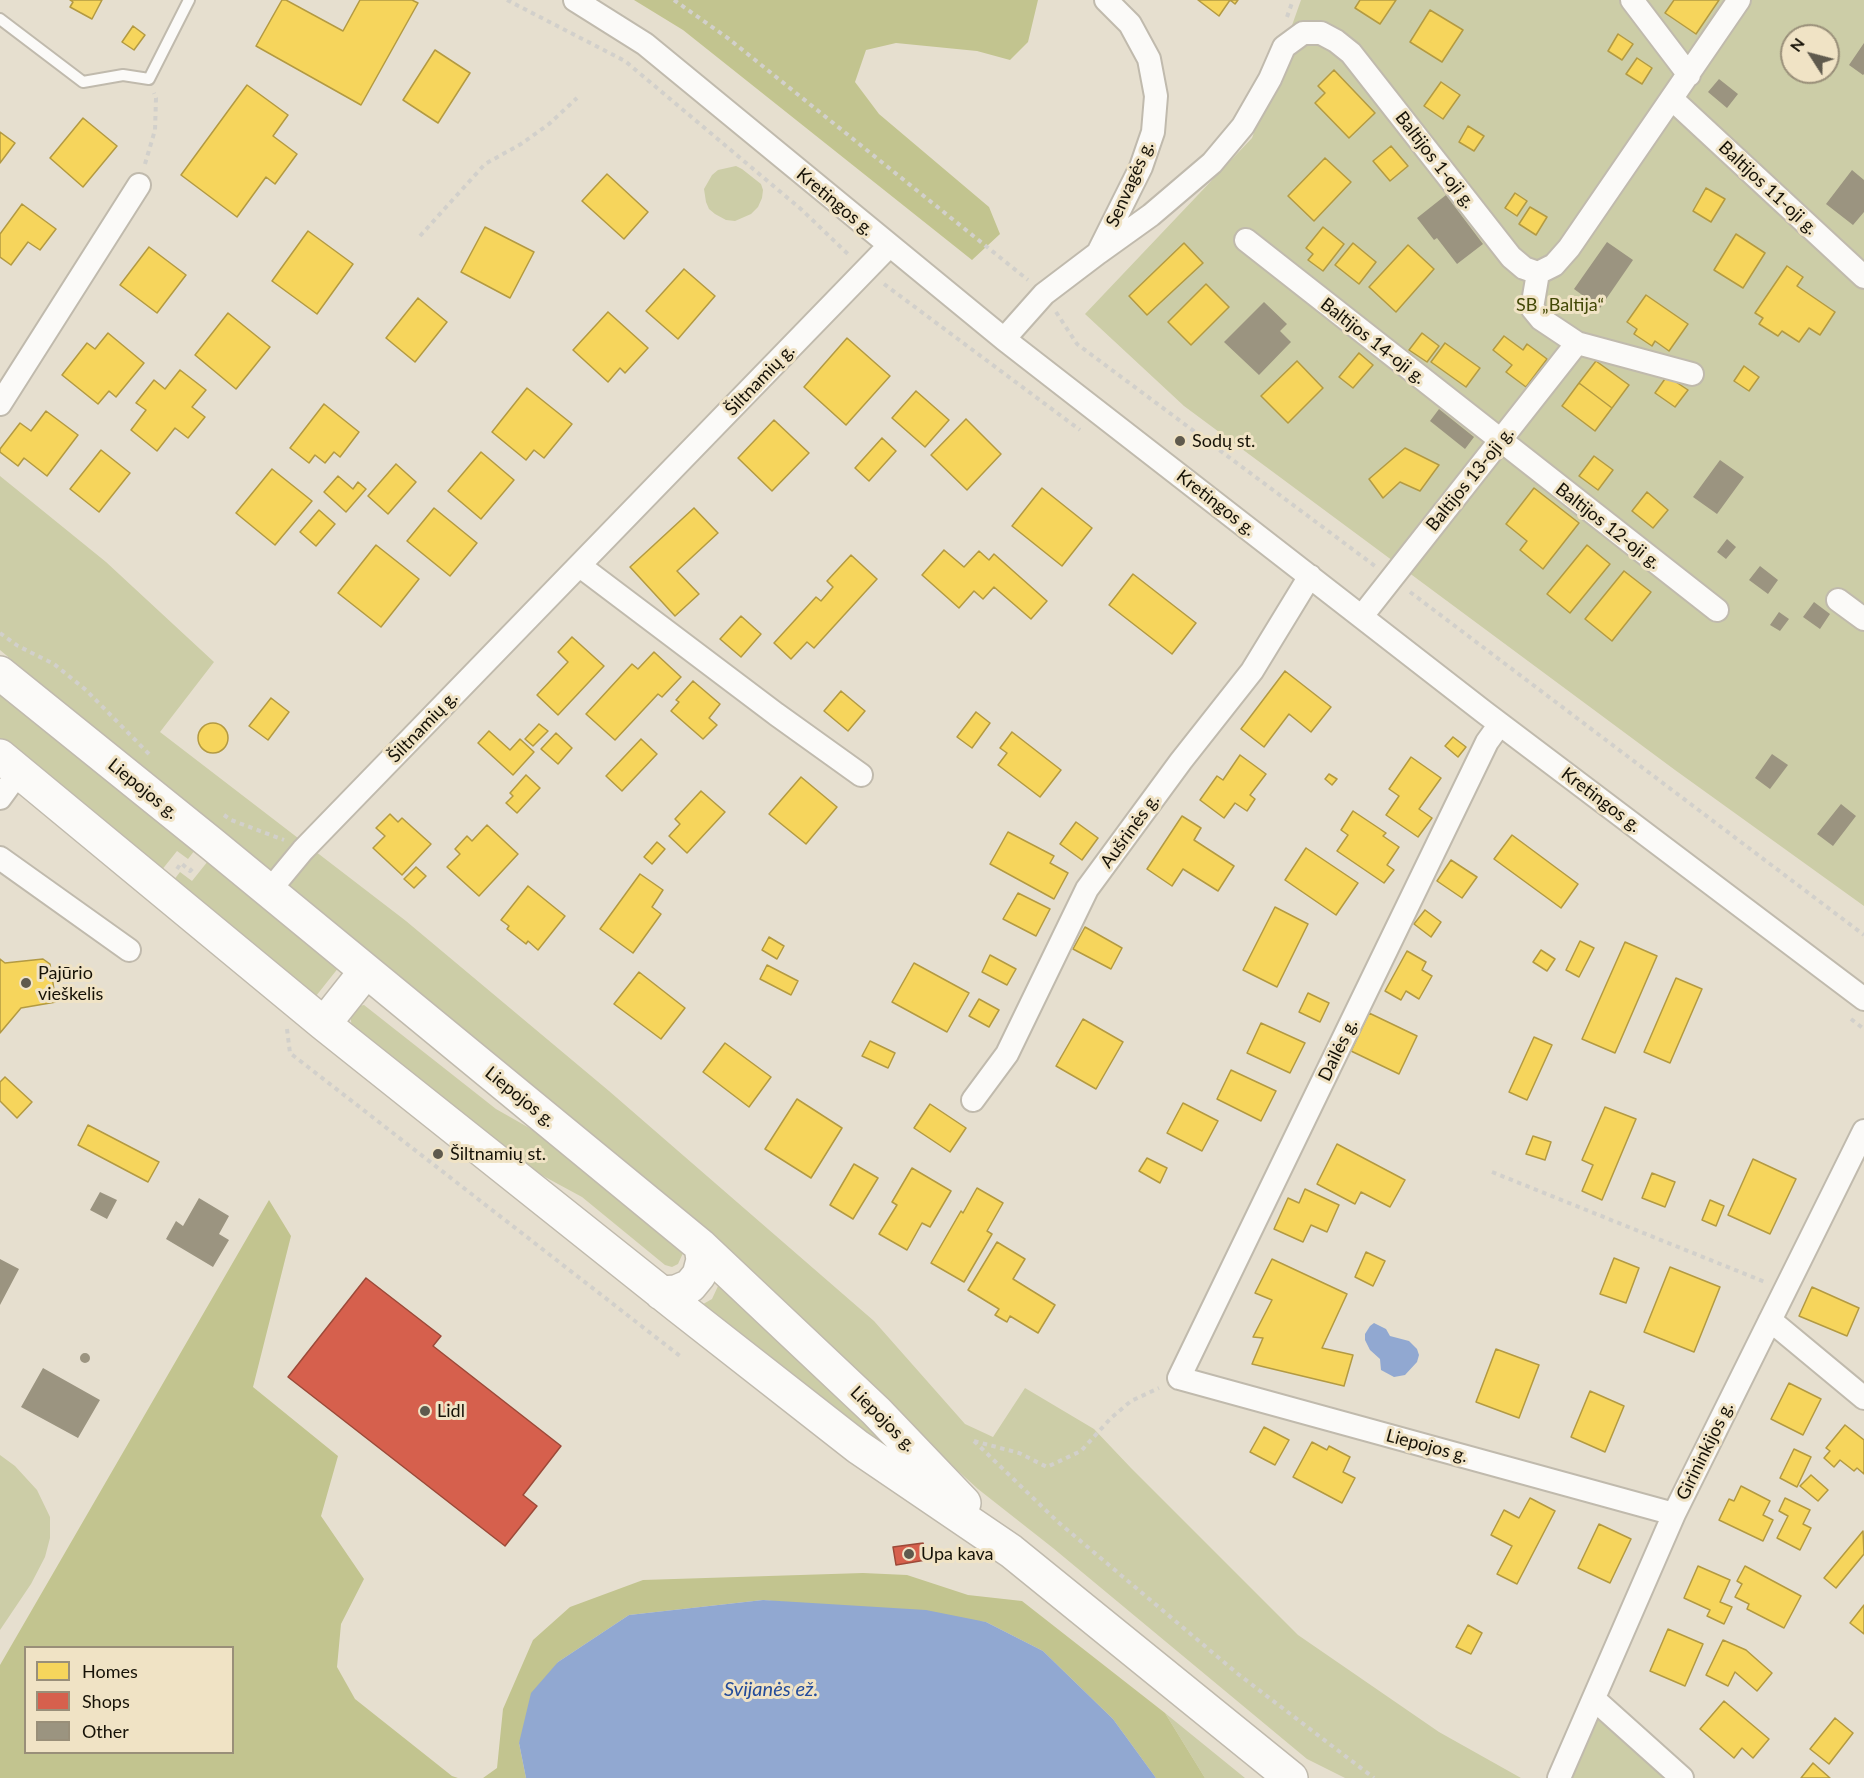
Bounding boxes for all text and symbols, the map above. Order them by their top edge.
north arrow [1780,24,1840,84]
text: N [1785,34,1808,55]
street label: Baltijos 1-oji g. [1391,107,1479,213]
street label: Baltijos 11-oji g. [1714,137,1822,239]
street label: Senvagės g. [1101,138,1159,230]
street label: Kretingos g. [792,163,878,241]
street label: Baltijos 14-oji g. [1316,293,1430,389]
park label: SB „Baltija“ [1516,294,1604,316]
street label: Šiltnamių g. [721,340,799,420]
street label: Baltijos 13-oji g. [1422,423,1518,535]
place label: Sodų st. [1192,430,1255,452]
marker: Sodų st. [1173,434,1187,448]
street label: Kretingos g. [1172,466,1260,540]
street label: Baltijos 12-oji g. [1551,478,1665,574]
street label: Šiltnamių g. [384,687,462,767]
street label: Liepojos g. [104,754,182,824]
street label: Kretingos g. [1557,763,1645,837]
street label: Aušrinės g. [1096,790,1164,872]
place label: Pajūrio vieškelis [38,962,103,1004]
marker: Pajūrio vieškelis [19,976,33,990]
street label: Dailės g. [1314,1015,1362,1085]
street label: Liepojos g. [481,1062,559,1132]
place label: Šiltnamių st. [450,1143,546,1165]
marker: Šiltnamių st. [431,1147,445,1161]
street label: Liepojos g. [846,1382,920,1456]
street label: Girininkijos g. [1672,1398,1738,1504]
place label: Lidl [437,1400,465,1422]
marker: Lidl [418,1404,432,1418]
street label: Liepojos g. [1384,1425,1470,1467]
place label: Upa kava [921,1543,994,1565]
marker: Upa kava [902,1547,916,1561]
legend [24,1646,234,1754]
text: Homes [82,1660,138,1682]
water label: Svijanės ež. [724,1678,818,1702]
text: Shops [82,1690,130,1712]
text: Other [82,1720,129,1742]

